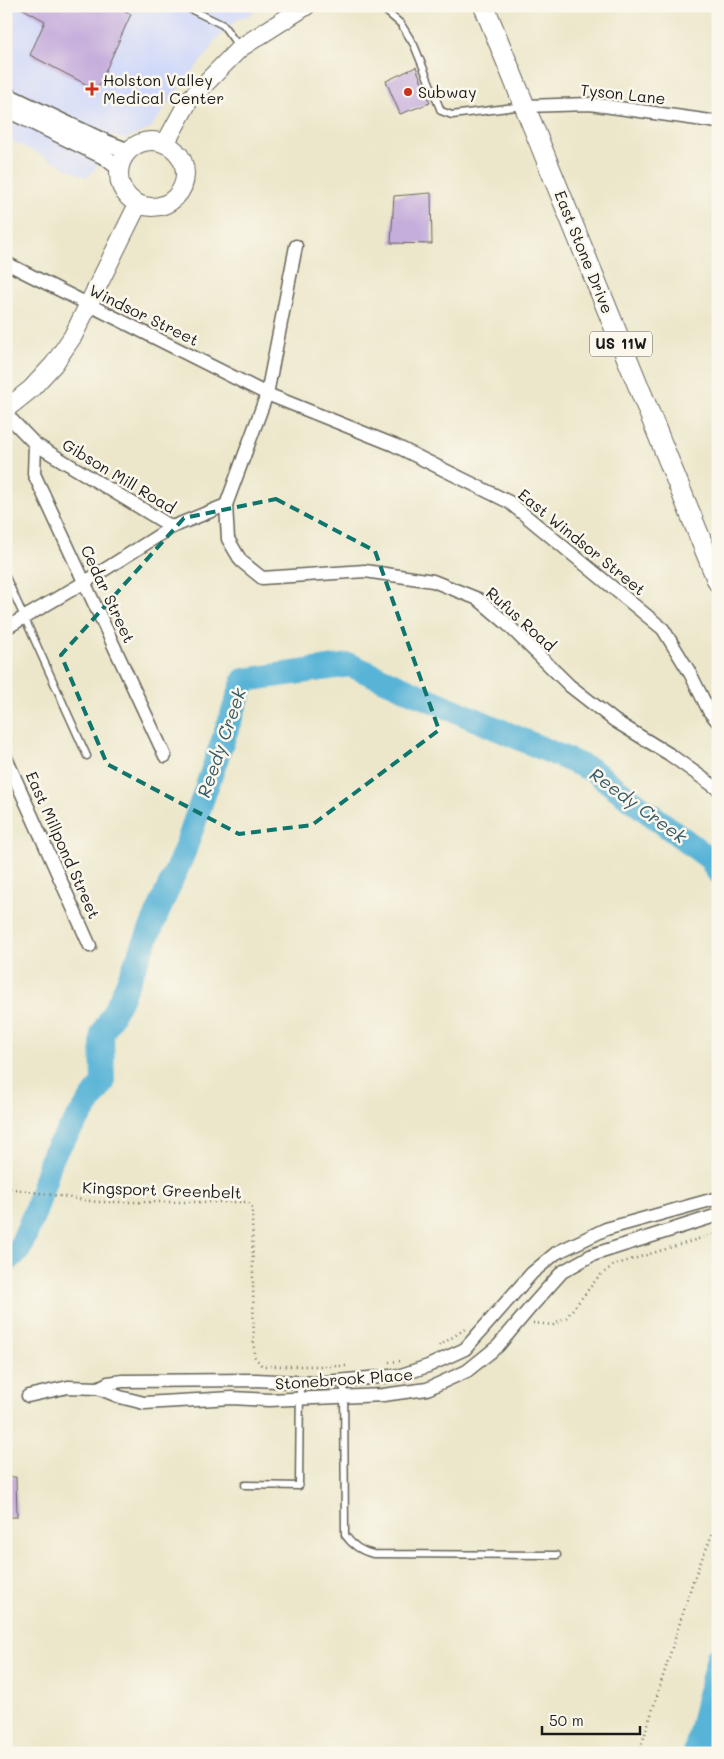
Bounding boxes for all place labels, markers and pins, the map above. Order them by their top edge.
place label: Holston Valley Medical Center [103,69,224,108]
place label: Subway [418,81,477,102]
marker: Holston Valley Medical Center [85,82,99,96]
marker: Subway [402,86,414,98]

